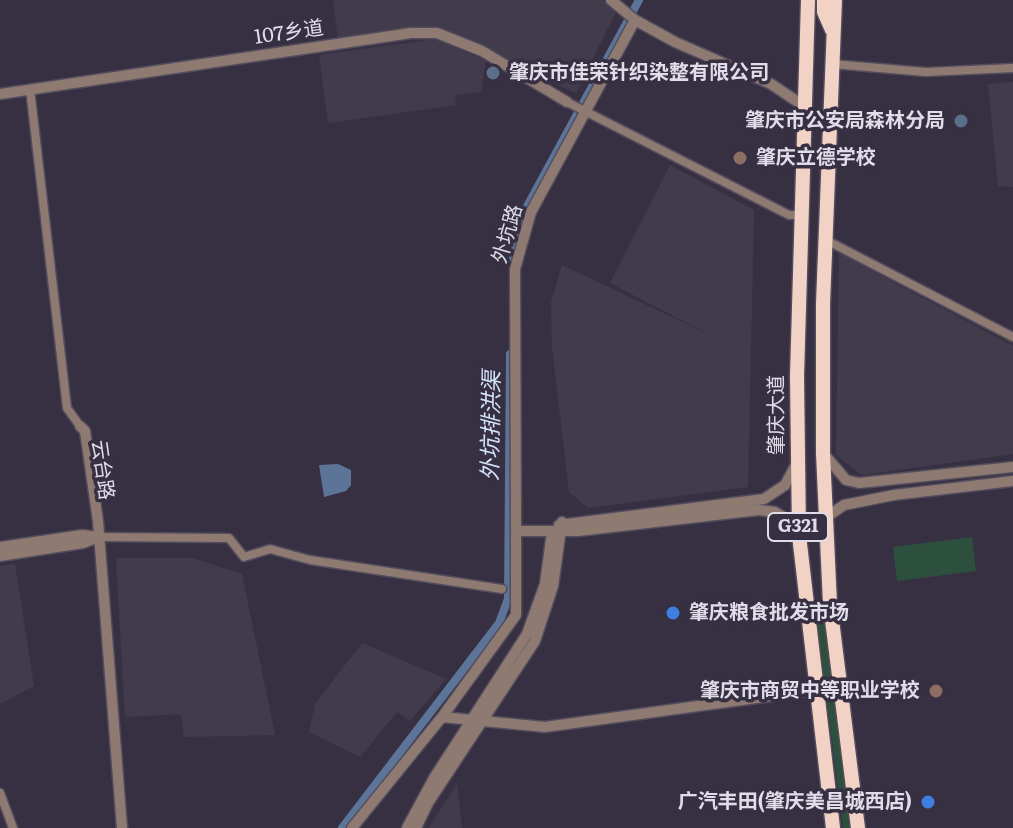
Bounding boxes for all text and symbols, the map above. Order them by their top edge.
street label: 107乡道 [253,16,325,50]
place label: 肇庆市佳荣针织染整有限公司 [509,61,769,85]
marker: 肇庆市佳荣针织染整有限公司 [484,64,502,82]
place label: 肇庆市公安局森林分局 [745,109,945,133]
marker: 肇庆市公安局森林分局 [952,112,970,130]
place label: 肇庆立德学校 [756,146,876,170]
marker: 肇庆立德学校 [731,149,749,167]
street label: 外坑路 [488,202,528,266]
water label: 外坑排洪渠 [478,371,506,481]
street label: 肇庆大道 [765,375,789,455]
street label: 云台路 [86,439,118,501]
road number: G321 [768,513,828,541]
place label: 肇庆粮食批发市场 [689,601,849,625]
marker: 肇庆粮食批发市场 [664,604,682,622]
place label: 肇庆市商贸中等职业学校 [700,679,920,703]
marker: 肇庆市商贸中等职业学校 [927,682,945,700]
place label: 广汽丰田(肇庆美昌城西店) [678,790,912,814]
marker: 广汽丰田(肇庆美昌城西店) [919,793,937,811]

